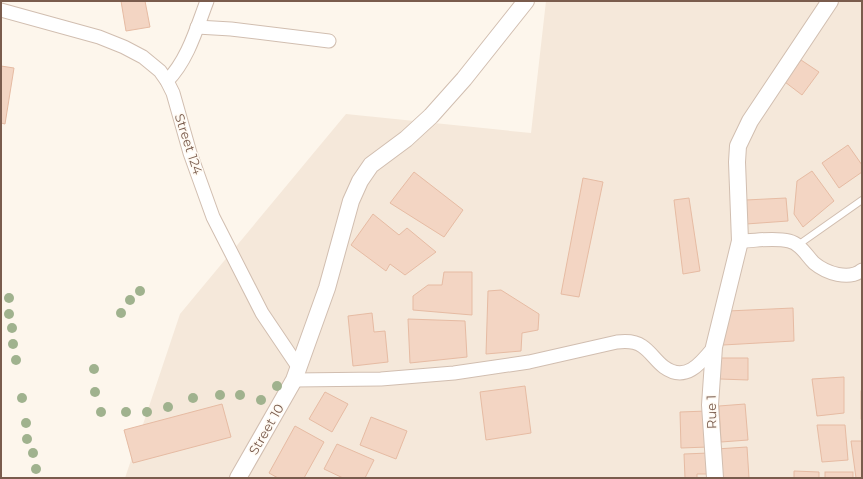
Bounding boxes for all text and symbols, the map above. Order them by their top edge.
street label: Street 124 [172,112,206,177]
street label: Rue 1 [703,395,719,429]
street label: Street 10 [245,401,287,457]

